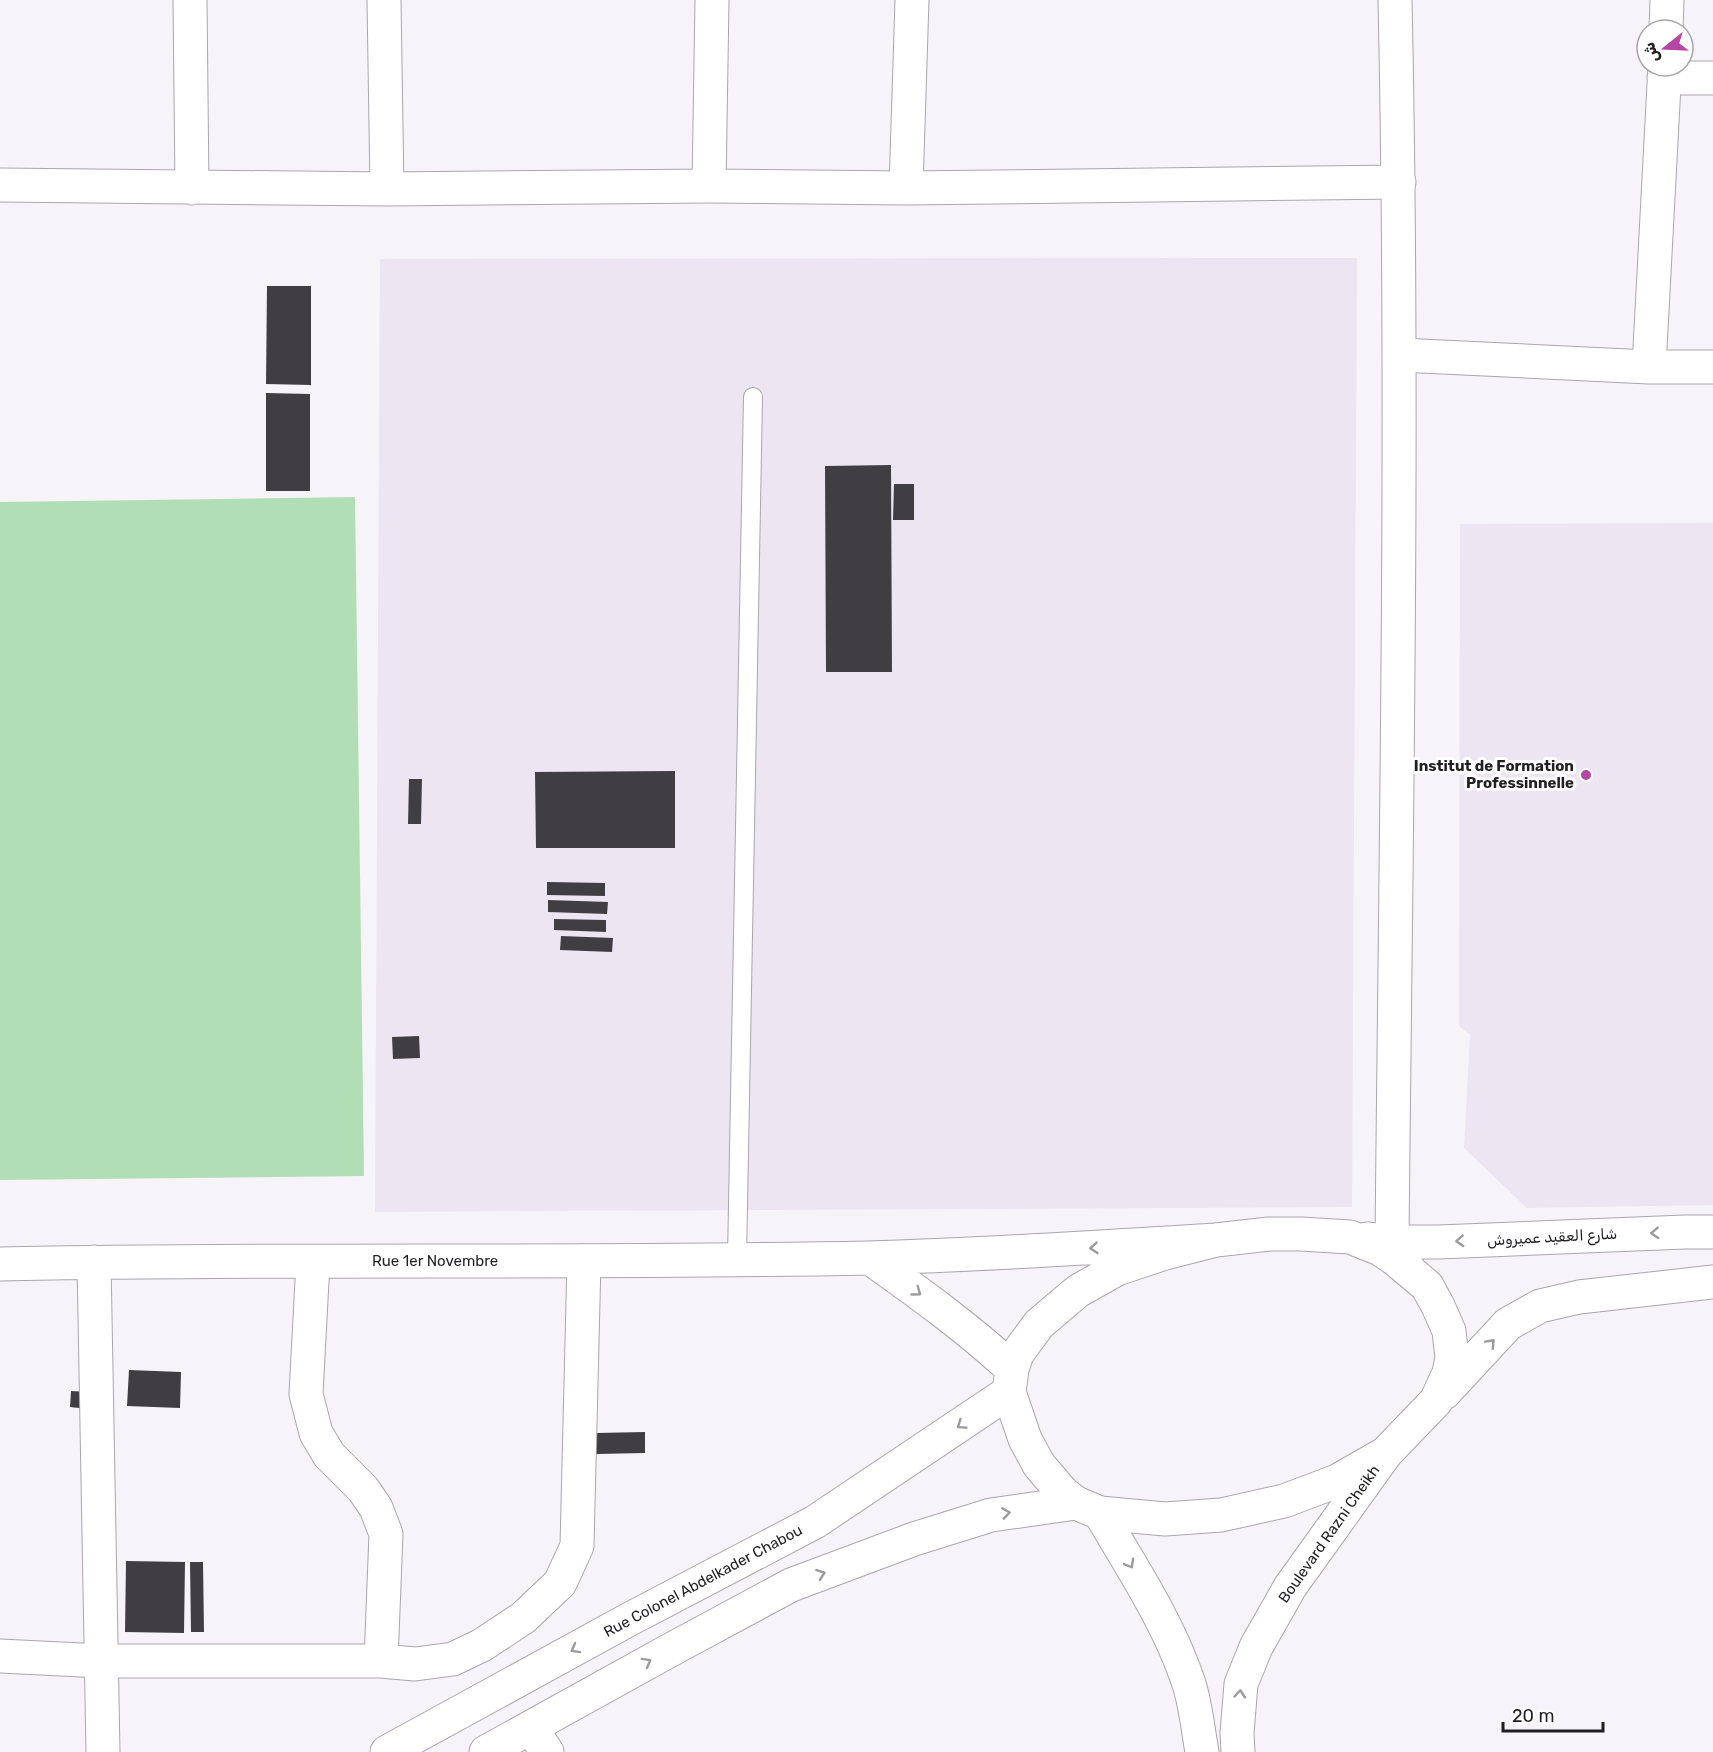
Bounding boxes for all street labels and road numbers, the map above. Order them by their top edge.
street label: شارع العقيد عميروش [1487,1225,1618,1251]
street label: Rue 1er Novembre [372,1252,498,1270]
street label: Boulevard Razni Cheikh [1275,1462,1383,1606]
street label: Rue Colonel Abdelkader Chabou [601,1521,805,1641]

